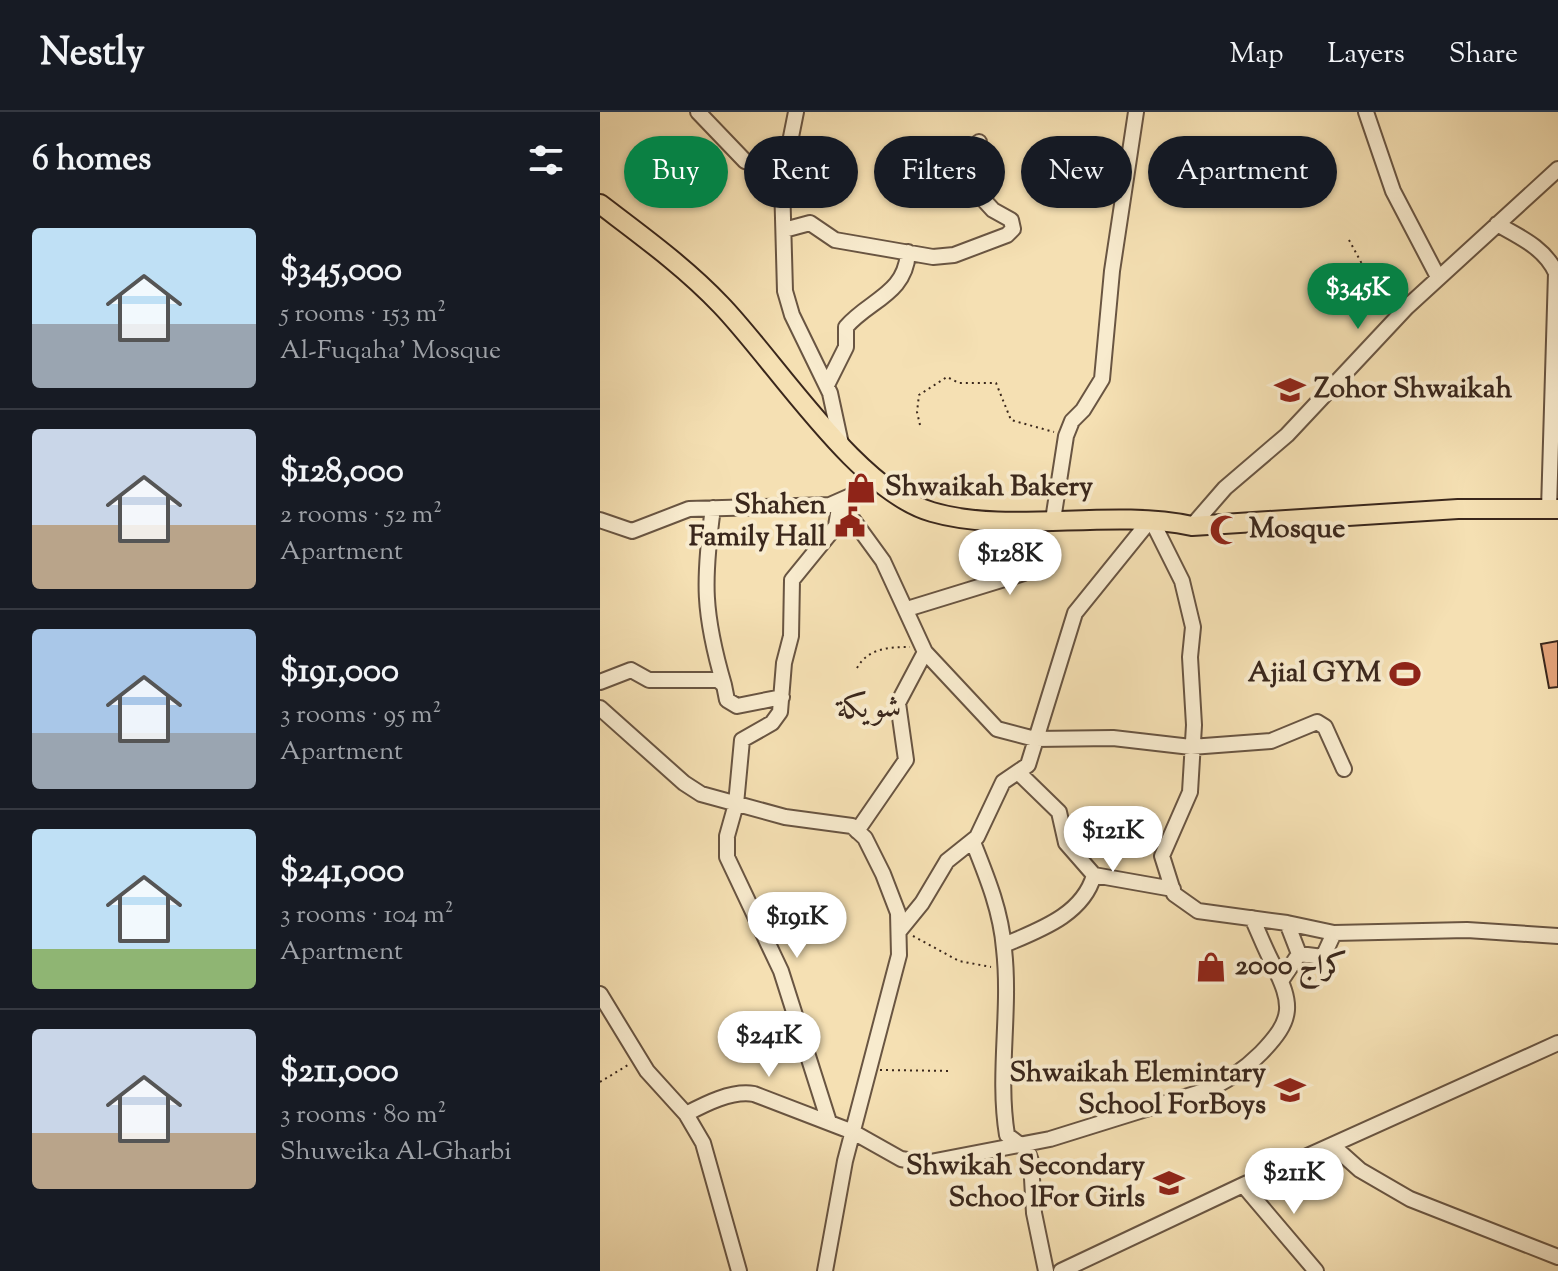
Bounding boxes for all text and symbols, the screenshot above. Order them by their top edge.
text: Nestly [40,28,145,82]
text: Map [1230,35,1283,75]
text: Layers [1327,35,1405,75]
text: Share [1449,35,1518,75]
text: 6 homes [32,136,151,185]
chip: Buy [624,136,728,208]
chip: Rent [744,136,858,208]
chip: Filters [874,136,1005,208]
chip: New [1021,136,1132,208]
chip: Apartment [1148,136,1337,208]
icon: filters [524,138,568,182]
text: $345,000 [280,247,402,296]
icon: home [96,260,192,356]
pin: $345K [1302,263,1414,331]
text: $345K [1325,270,1391,307]
text: 5 rooms · 153 m² [280,296,446,333]
text: Al-Fuqaha' Mosque [280,333,501,370]
place label: Zohor Shwaikah [1314,370,1513,410]
school or university icon: Zohor Shwaikah [1273,373,1307,407]
text: $128,000 [280,448,404,497]
icon: home [96,461,192,557]
place label: Shwaikah Bakery [885,468,1093,508]
shop icon: Shwaikah Bakery [844,471,878,505]
place label: Shahen Family Hall [689,486,826,558]
text: 2 rooms · 52 m² [280,497,442,534]
public building icon: Shahen Family Hall [833,505,867,539]
place label: Mosque [1249,510,1345,550]
mosque icon: Mosque [1208,513,1242,547]
pin: $128K [954,529,1066,597]
text: Apartment [280,534,403,571]
text: $128K [977,536,1043,573]
text: $191,000 [280,648,399,697]
place label: Ajial GYM [1248,654,1381,694]
sports icon: Ajial GYM [1388,657,1422,691]
icon: home [96,661,192,757]
district label: شويكة [835,686,901,732]
text: 3 rooms · 95 m² [280,697,441,734]
text: Apartment [280,734,403,771]
pin: $121K [1057,806,1169,874]
text: $121K [1082,813,1144,850]
text: $241,000 [280,848,404,897]
icon: home [96,861,192,957]
pin: $191K [741,892,853,960]
text: 3 rooms · 104 m² [280,897,454,934]
text: $191K [766,899,828,936]
text: Apartment [280,934,403,971]
place label: كراج 2000 [1235,947,1347,990]
shop icon: كراج 2000 [1194,950,1228,984]
pin: $241K [713,1011,825,1079]
text: $241K [736,1018,802,1055]
text: $211,000 [280,1048,399,1097]
place label: Shwaikah Elemintary School ForBoys [1009,1054,1266,1126]
icon: home [96,1061,192,1157]
school or university icon: Shwaikah Elemintary School ForBoys [1273,1073,1307,1107]
text: 3 rooms · 80 m² [280,1097,446,1134]
text: Shuweika Al-Gharbi [280,1134,512,1171]
place label: Shwikah Secondary Schoo lFor Girls [906,1147,1145,1219]
pin: $211K [1238,1148,1350,1216]
text: $211K [1263,1155,1325,1192]
school or university icon: Shwikah Secondary Schoo lFor Girls [1152,1166,1186,1200]

